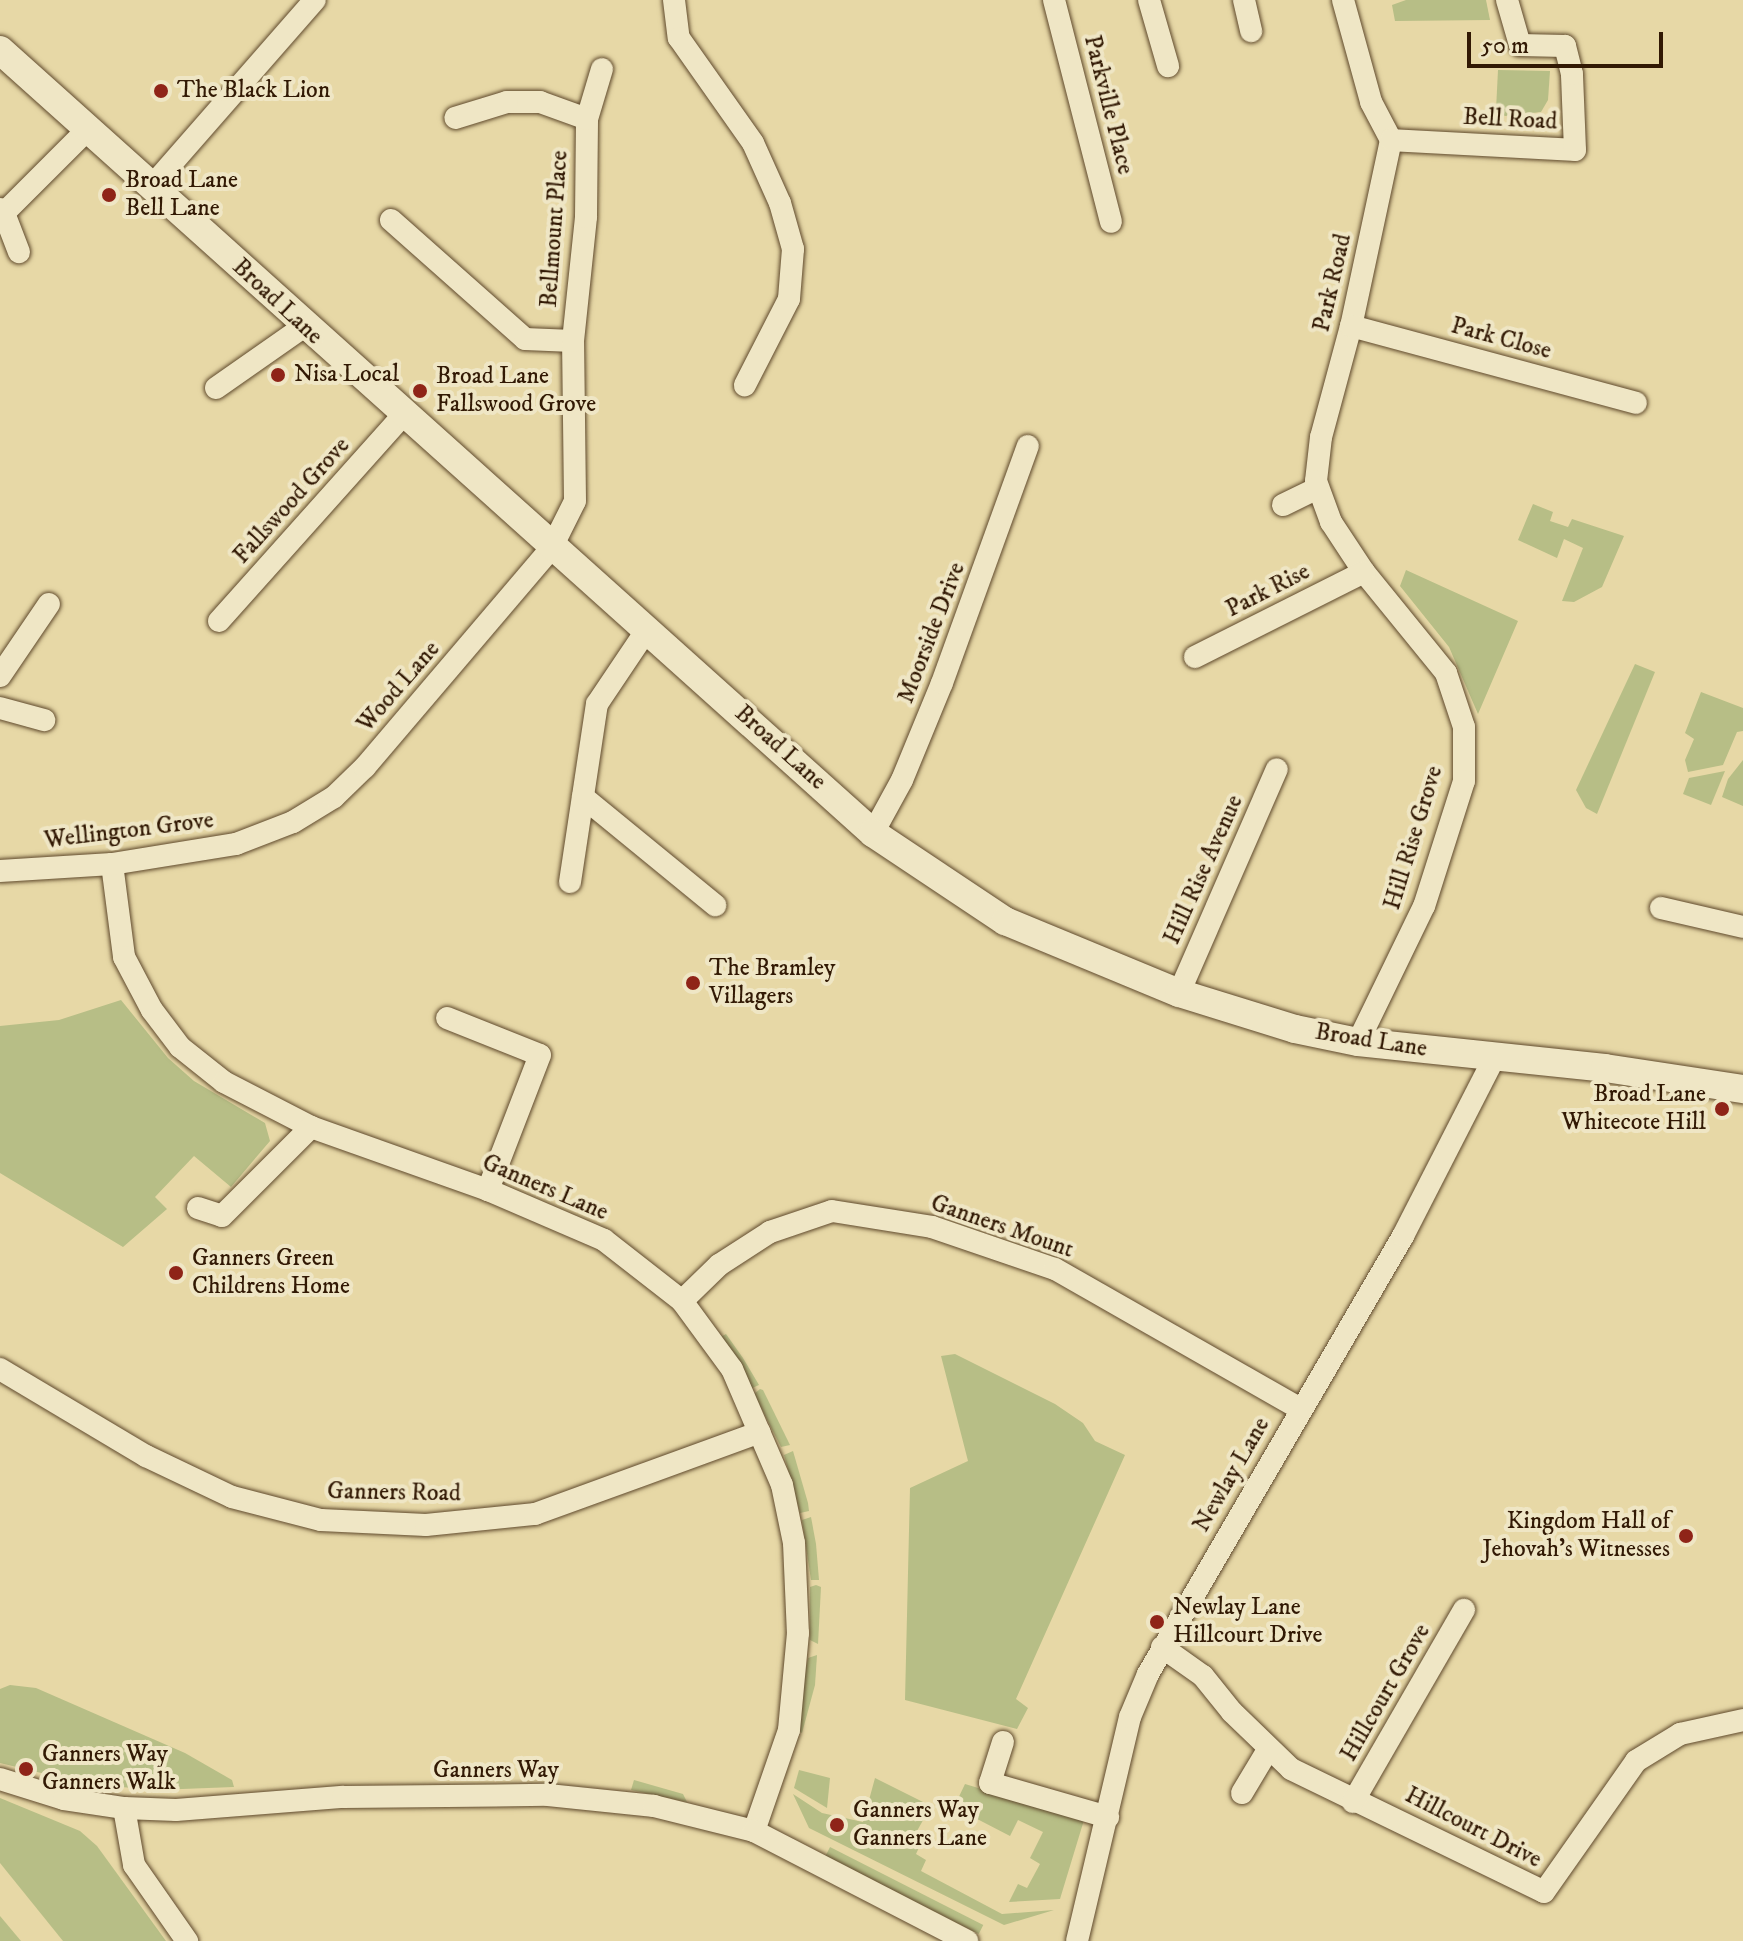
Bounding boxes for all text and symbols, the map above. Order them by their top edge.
scale bar [1471,16,1667,66]
text: 50 m [1481,31,1529,61]
street label: Parkville Place [1077,32,1139,178]
place label: The Black Lion [177,77,330,105]
marker: The Black Lion [152,82,170,100]
street label: Bell Road [1462,103,1558,137]
street label: Bellmount Place [535,149,575,309]
place label: Broad Lane Bell Lane [125,167,238,223]
marker: Broad Lane Bell Lane [100,186,118,204]
street label: Park Road [1308,231,1358,335]
street label: Broad Lane [226,253,328,351]
street label: Park Close [1448,312,1554,366]
place label: Nisa Local [294,361,399,389]
place label: Broad Lane Fallswood Grove [436,363,596,419]
marker: Nisa Local [269,366,287,384]
marker: Broad Lane Fallswood Grove [411,382,429,400]
street label: Fallswood Grove [228,432,356,570]
street label: Park Rise [1221,558,1315,624]
street label: Moorside Drive [892,559,972,707]
street label: Wood Lane [352,636,446,738]
street label: Broad Lane [728,700,832,796]
street label: Hill Rise Grove [1378,763,1450,913]
street label: Hill Rise Avenue [1158,791,1250,949]
street label: Wellington Grove [43,806,215,856]
place label: The Bramley Villagers [709,955,835,1011]
marker: The Bramley Villagers [684,974,702,992]
street label: Broad Lane [1313,1018,1429,1064]
place label: Broad Lane Whitecote Hill [1561,1081,1706,1137]
marker: Broad Lane Whitecote Hill [1713,1100,1731,1118]
street label: Ganners Lane [478,1149,612,1227]
street label: Ganners Mount [927,1189,1077,1265]
place label: Ganners Green Childrens Home [192,1245,350,1301]
marker: Ganners Green Childrens Home [167,1264,185,1282]
street label: Newlay Lane [1188,1412,1276,1538]
street label: Ganners Road [327,1477,461,1509]
place label: Kingdom Hall of Jehovah's Witnesses [1482,1508,1670,1564]
marker: Kingdom Hall of Jehovah's Witnesses [1677,1527,1695,1545]
place label: Newlay Lane Hillcourt Drive [1173,1594,1322,1650]
marker: Newlay Lane Hillcourt Drive [1148,1613,1166,1631]
street label: Hillcourt Grove [1335,1619,1437,1767]
place label: Ganners Way Ganners Walk [42,1741,176,1797]
street label: Ganners Way [433,1757,559,1785]
marker: Ganners Way Ganners Walk [17,1760,35,1778]
street label: Hillcourt Drive [1400,1781,1546,1875]
place label: Ganners Way Ganners Lane [853,1797,987,1853]
marker: Ganners Way Ganners Lane [828,1816,846,1834]

